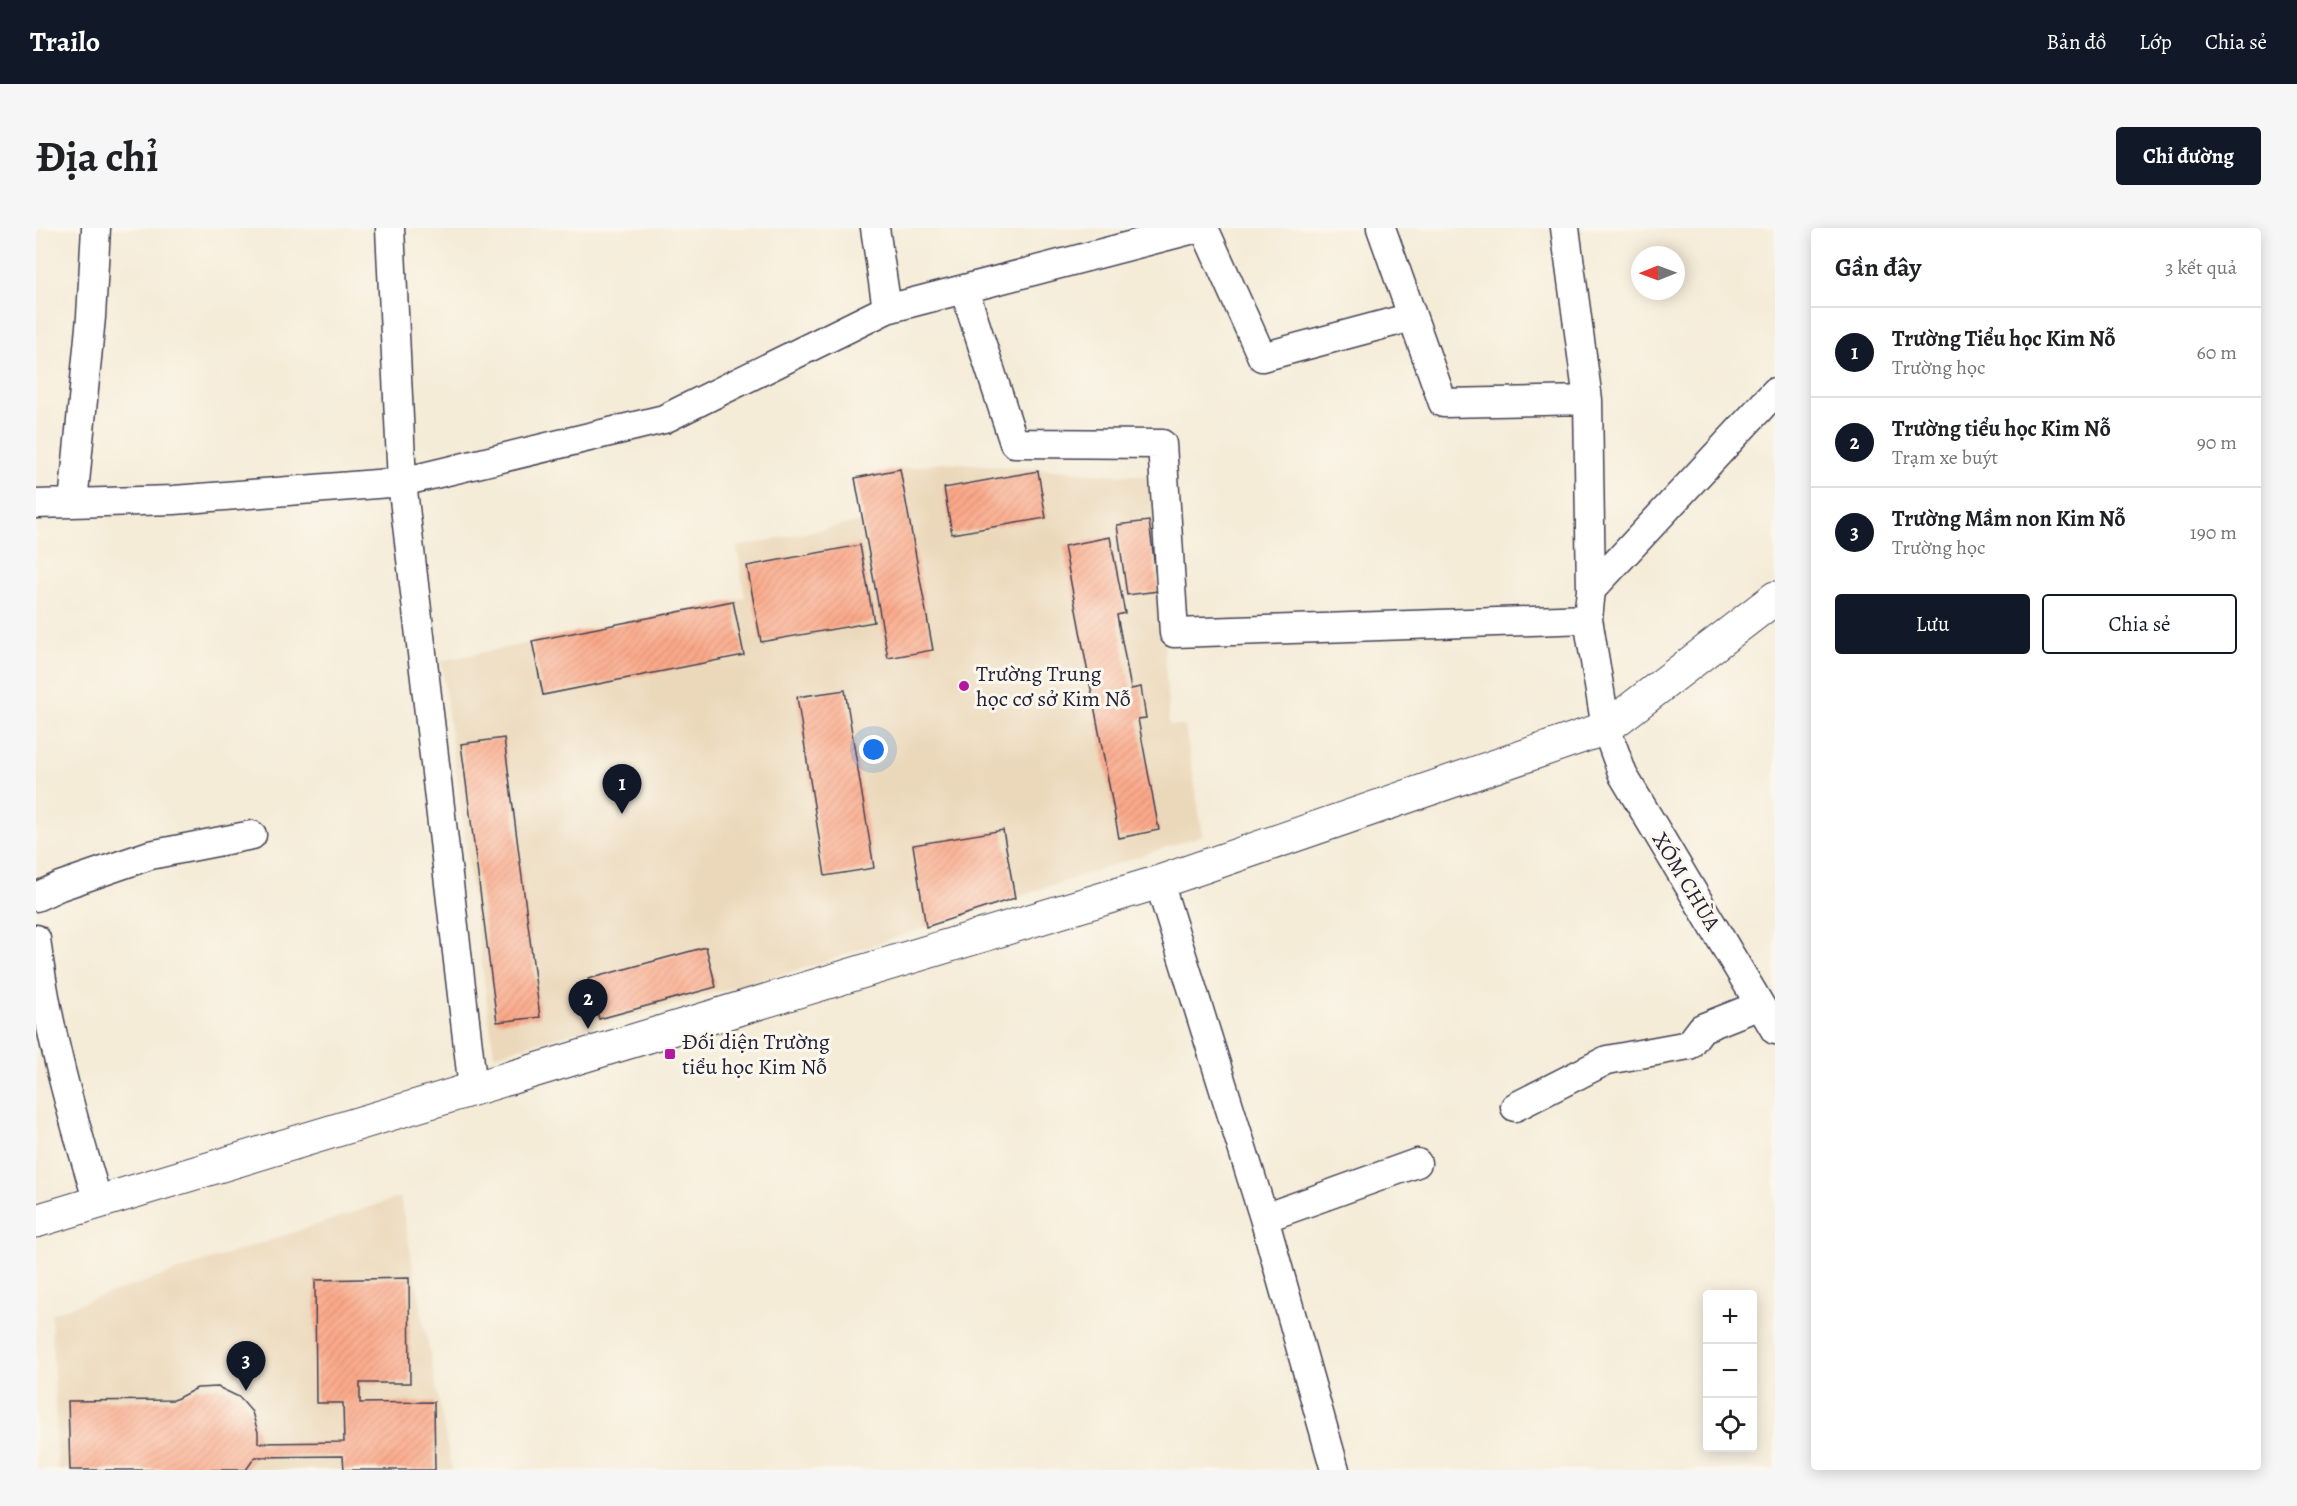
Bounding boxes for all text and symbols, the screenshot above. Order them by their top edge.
text: Trailo [30,23,100,61]
text: Bản đồ [2047,28,2106,56]
text: Lớp [2139,28,2172,56]
text: Chia sẻ [2205,28,2267,56]
button: Chỉ đường [2116,127,2261,185]
text: Địa chỉ [36,128,158,185]
north arrow [1631,246,1685,300]
text: Gần đây [1835,250,1921,285]
text: 3 kết quả [2165,254,2237,281]
text: Trường Tiểu học Kim Nỗ [1892,324,2115,354]
text: 1 [1851,339,1858,366]
text: 60 m [2197,339,2237,366]
text: Trường học [1892,354,1985,381]
text: Trường tiểu học Kim Nỗ [1892,414,2110,444]
text: 2 [1850,429,1859,456]
text: 90 m [2197,429,2237,456]
text: Trạm xe buýt [1892,444,1998,471]
text: Trường Mầm non Kim Nỗ [1892,504,2125,534]
text: 3 [1850,519,1859,546]
text: 190 m [2190,519,2237,546]
text: Trường học [1892,534,1985,561]
button: Lưu [1835,594,2030,654]
button: Chia sẻ [2042,594,2237,654]
place label: Trường Trung học cơ sở Kim Nỗ [976,659,1131,714]
marker: Trường Trung học cơ sở Kim Nỗ [957,679,971,693]
your location [859,735,888,764]
pin: 1 [602,764,642,814]
street label: XÓM CHÙA [1645,827,1728,937]
pin: 2 [568,980,608,1029]
place label: Đối diện Trường tiểu học Kim Nỗ [682,1027,830,1082]
marker: Đối diện Trường tiểu học Kim Nỗ [663,1047,677,1061]
map controls [1703,1290,1757,1452]
button: + [1703,1290,1757,1344]
pin: 3 [226,1342,266,1391]
button: − [1703,1344,1757,1398]
button: locate [1703,1398,1757,1452]

